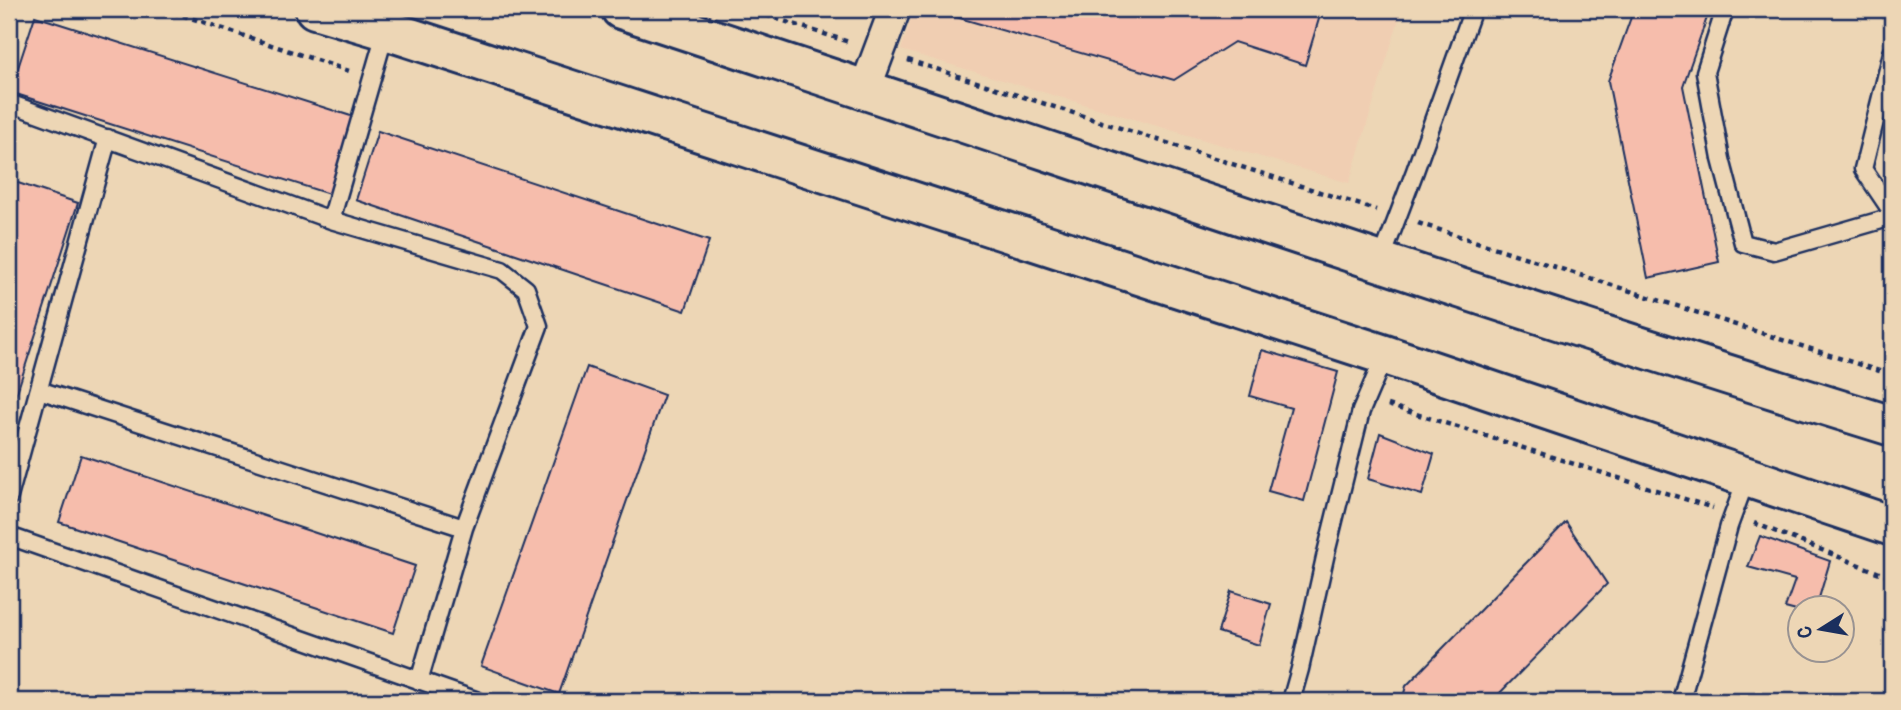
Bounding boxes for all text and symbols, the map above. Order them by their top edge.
north arrow [1786,594,1856,664]
text: С [1792,624,1818,640]

